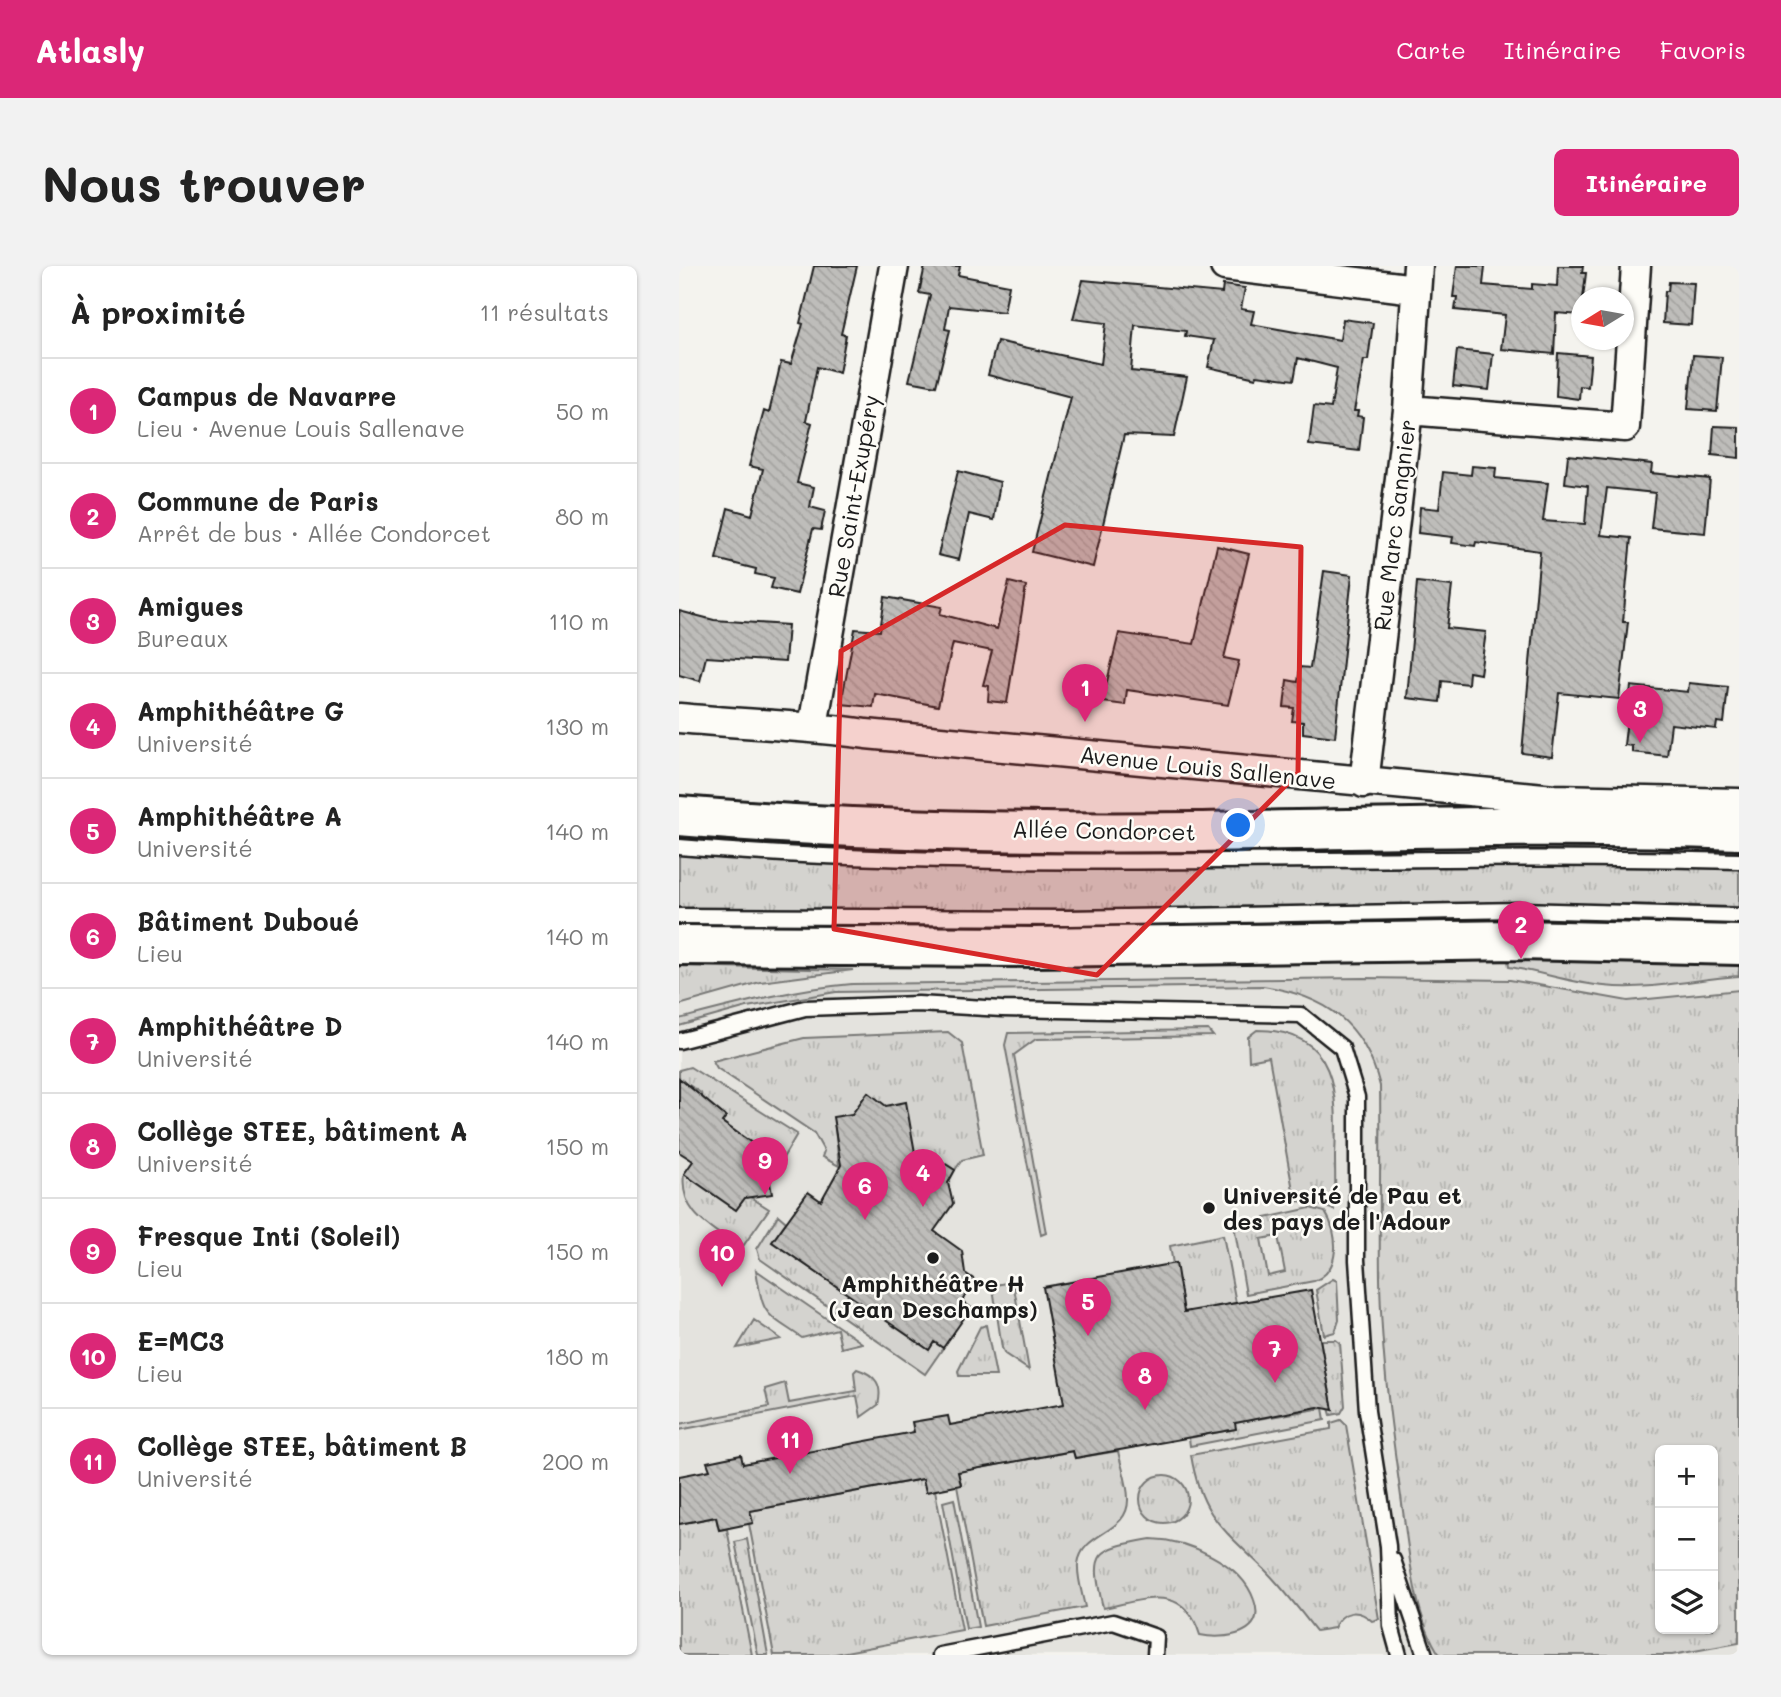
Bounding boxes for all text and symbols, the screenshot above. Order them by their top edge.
text: Atlasly [35,28,145,71]
text: Carte [1396,34,1466,65]
text: Itinéraire [1504,34,1622,65]
text: Favoris [1660,34,1746,65]
button: Itinéraire [1554,149,1739,216]
text: Nous trouver [42,151,366,214]
north arrow [1571,287,1634,350]
text: À proximité [70,292,246,332]
text: 11 résultats [480,297,609,327]
text: Campus de Navarre [137,379,396,413]
street label: Rue Saint-Exupéry [820,392,886,600]
text: 1 [88,396,98,426]
text: 50 m [556,396,609,426]
text: Lieu · Avenue Louis Sallenave [137,413,465,443]
street label: Rue Marc Sangnier [1366,417,1422,633]
text: Commune de Paris [137,484,379,518]
text: 2 [87,501,99,531]
text: 80 m [555,501,609,531]
text: Arrêt de bus · Allée Condorcet [137,518,491,548]
text: Amigues [137,589,244,623]
text: 3 [86,606,100,636]
text: 110 m [549,606,609,636]
text: Bureaux [137,623,228,653]
pin: 1 [1062,664,1108,722]
pin: 3 [1617,685,1663,743]
text: Amphithéâtre G [137,694,344,728]
text: 4 [86,711,100,741]
text: 130 m [545,711,609,741]
text: Université [137,728,253,758]
street label: Avenue Louis Sallenave [1078,739,1338,795]
text: Amphithéâtre A [137,799,342,833]
your location [1221,808,1255,842]
street label: Allée Condorcet [1012,813,1196,847]
text: 5 [86,816,100,846]
text: 140 m [545,816,609,846]
text: Université [137,833,253,863]
pin: 2 [1498,901,1544,959]
text: Bâtiment Duboué [137,904,359,938]
text: 6 [86,921,100,951]
text: 140 m [545,921,609,951]
text: Lieu [137,938,183,968]
text: Amphithéâtre D [137,1009,343,1043]
text: 7 [87,1026,99,1056]
text: 140 m [545,1026,609,1056]
text: Université [137,1043,253,1073]
text: Collège STEE, bâtiment A [137,1114,468,1148]
text: 8 [86,1131,100,1161]
text: 150 m [545,1131,609,1161]
pin: 9 [742,1137,788,1195]
text: Université [137,1148,253,1178]
pin: 4 [900,1149,946,1207]
pin: 6 [842,1162,888,1220]
place label: Université de Pau et des pays de l'Adour [1223,1180,1462,1236]
marker: Université de Pau et des pays de l'Adour [1201,1200,1217,1216]
text: Fresque Inti (Soleil) [137,1219,400,1253]
pin: 10 [699,1229,745,1287]
text: 9 [86,1236,100,1266]
text: 150 m [545,1236,609,1266]
marker: Amphithéâtre H (Jean Deschamps) [925,1250,941,1266]
text: Lieu [137,1253,183,1283]
place label: Amphithéâtre H (Jean Deschamps) [828,1268,1038,1324]
pin: 5 [1065,1278,1111,1336]
text: E=MC3 [137,1324,224,1358]
pin: 7 [1252,1325,1298,1383]
text: 10 [81,1341,105,1371]
text: 180 m [545,1341,609,1371]
pin: 8 [1122,1352,1168,1410]
text: Lieu [137,1358,183,1388]
pin: 11 [767,1416,813,1474]
text: Collège STEE, bâtiment B [137,1429,467,1463]
map controls [1655,1445,1718,1634]
button: + [1655,1445,1718,1508]
text: 11 [83,1446,103,1476]
text: 200 m [542,1446,609,1476]
text: Université [137,1463,253,1493]
button: − [1655,1508,1718,1571]
button: layers [1655,1571,1718,1634]

